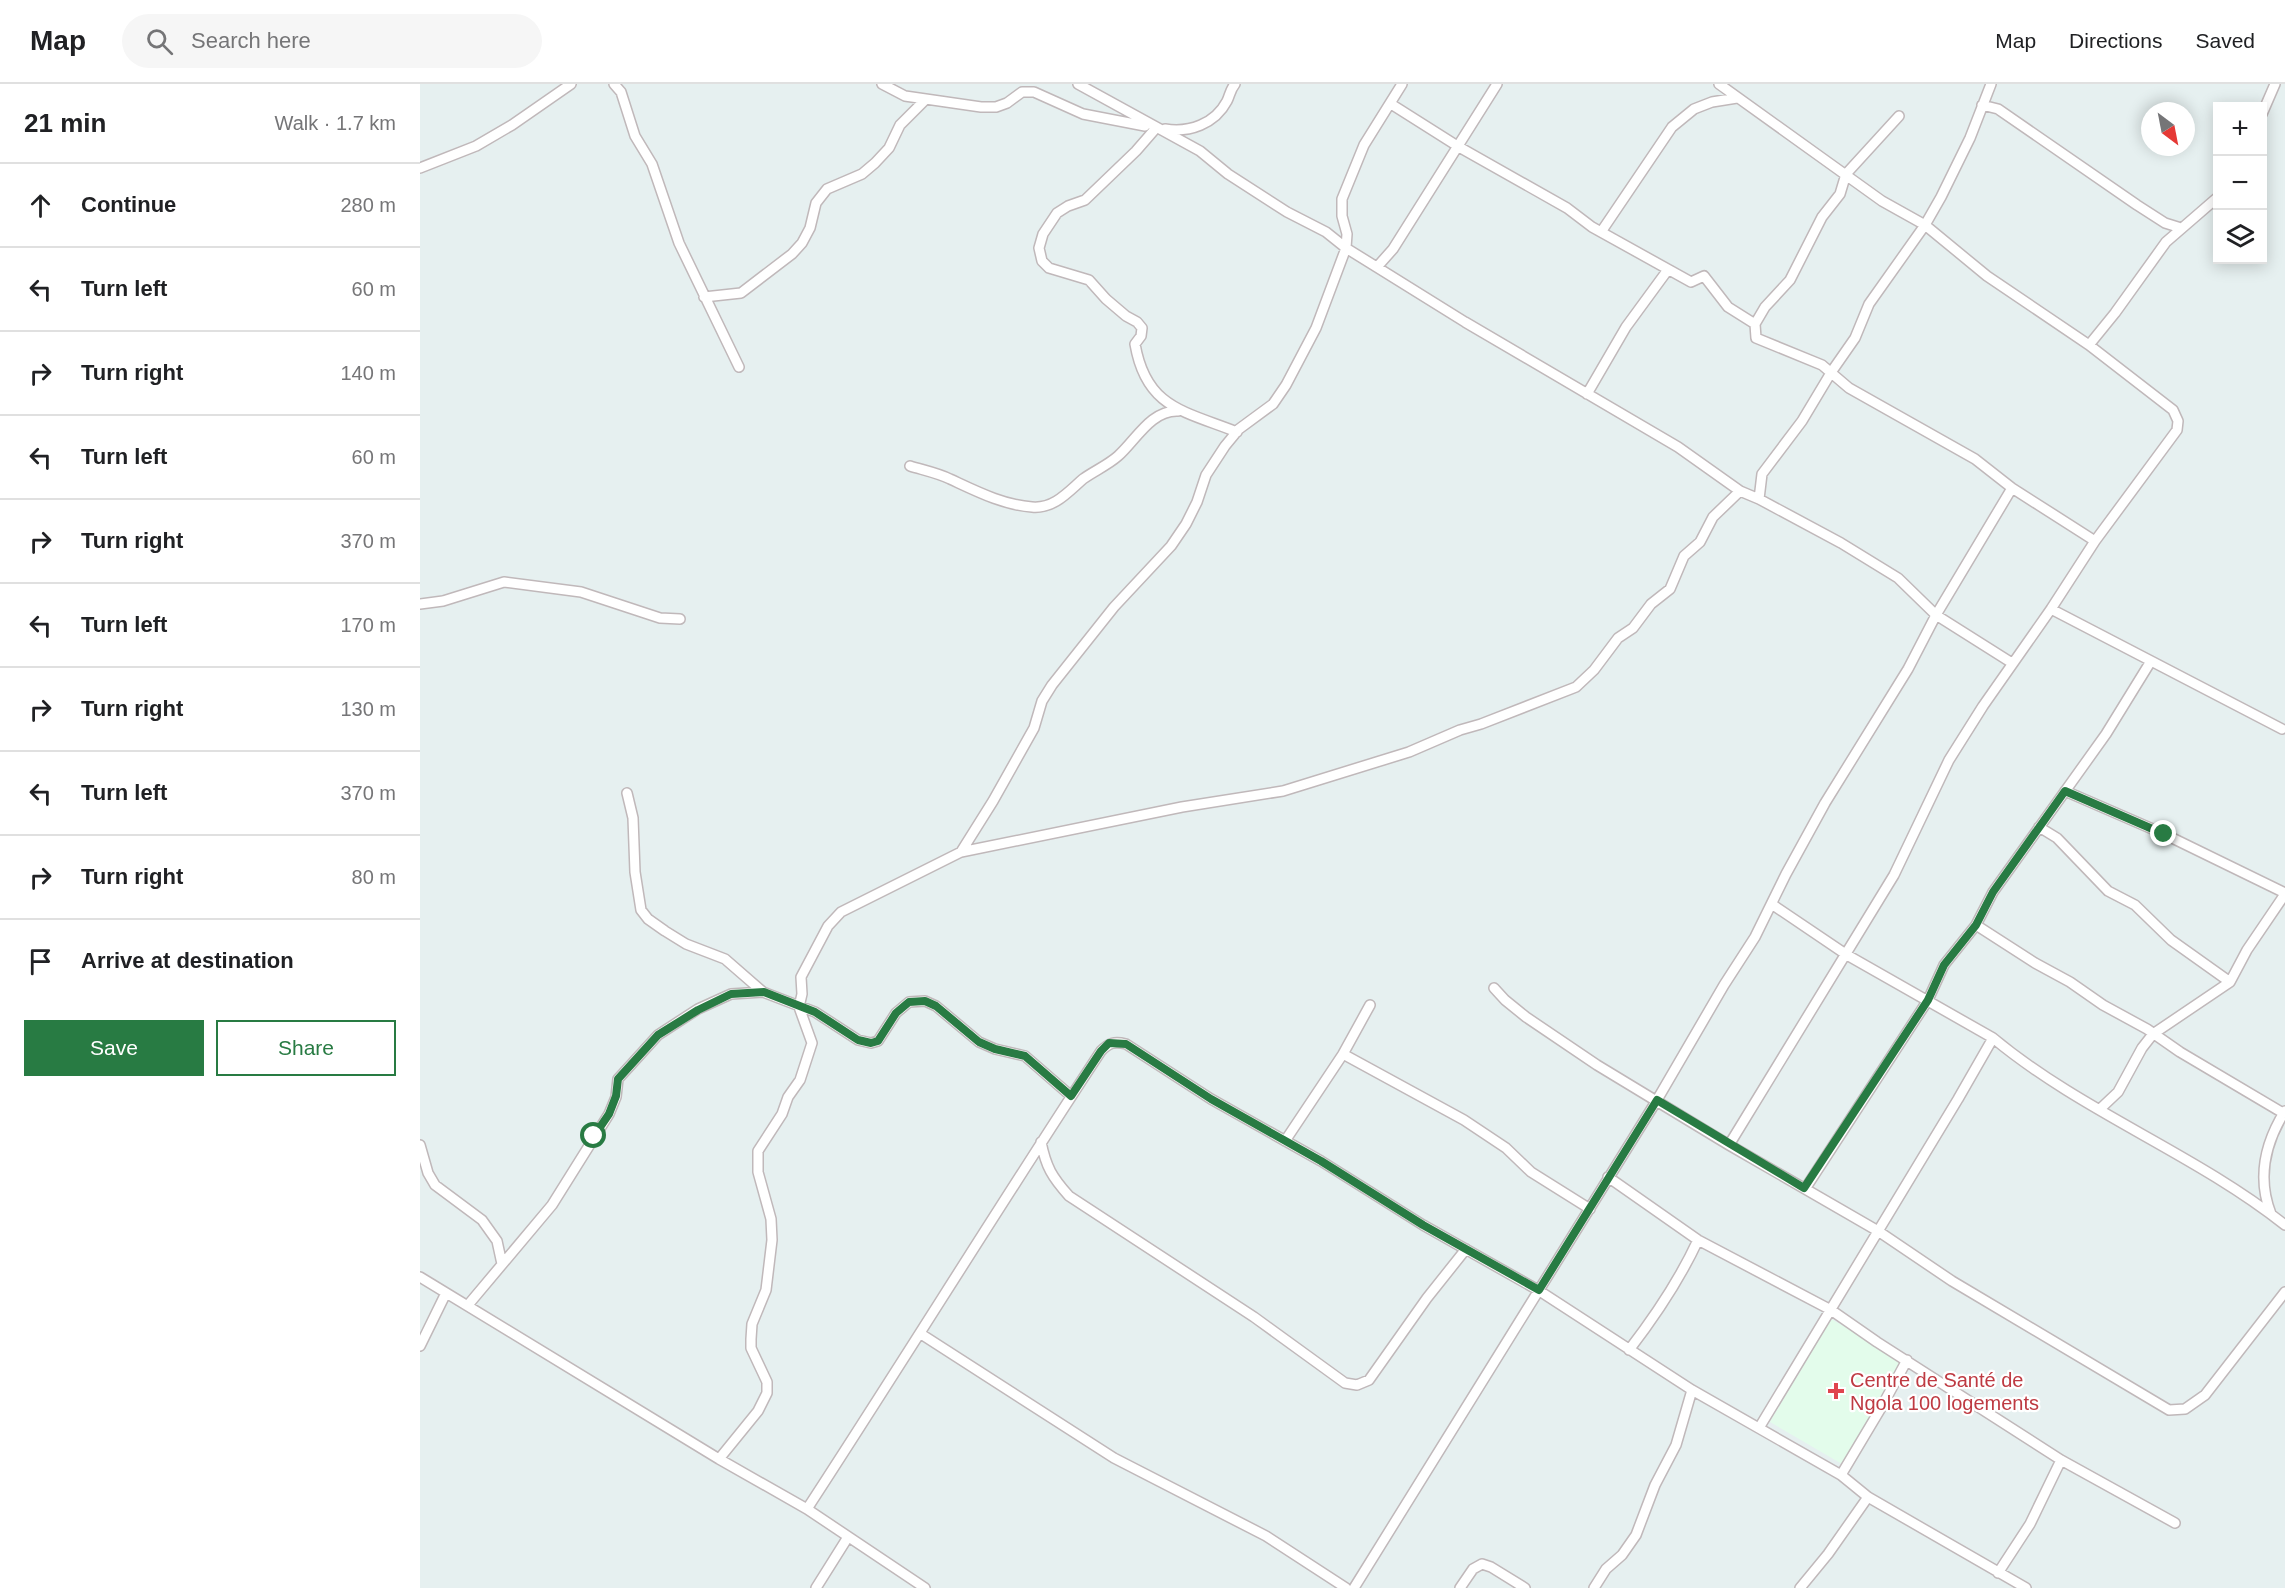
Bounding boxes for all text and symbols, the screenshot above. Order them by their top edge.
search box [122,14,542,68]
text: Map [30,25,86,56]
icon: search [143,25,176,58]
text: Search here [191,28,311,53]
text: Map [1995,29,2036,52]
text: Directions [2069,29,2162,52]
text: Saved [2195,29,2255,52]
north arrow [2141,102,2195,156]
map controls [2213,102,2267,264]
button: + [2213,102,2267,156]
text: 21 min [24,108,106,138]
text: Walk · 1.7 km [275,112,396,134]
button: − [2213,156,2267,210]
icon: ahead [24,189,57,222]
text: Continue [81,192,176,217]
text: 280 m [340,194,396,216]
button: layers [2213,210,2267,264]
icon: left [24,273,57,306]
text: Turn left [81,276,167,301]
text: 60 m [352,278,396,300]
icon: right [24,357,57,390]
text: Turn right [81,360,183,385]
text: 140 m [340,362,396,384]
icon: left [24,441,57,474]
text: Turn left [81,444,167,469]
text: 60 m [352,446,396,468]
icon: right [24,525,57,558]
text: Turn right [81,528,183,553]
text: 370 m [340,530,396,552]
icon: left [24,609,57,642]
text: Turn left [81,612,167,637]
text: 170 m [340,614,396,636]
icon: right [24,693,57,726]
text: Turn right [81,696,183,721]
text: 130 m [340,698,396,720]
icon: left [24,777,57,810]
text: Turn left [81,780,167,805]
text: 370 m [340,782,396,804]
route end [2150,820,2176,846]
icon: right [24,861,57,894]
text: Turn right [81,864,183,889]
text: 80 m [352,866,396,888]
icon: arrive [24,945,57,978]
text: Arrive at destination [81,948,294,973]
button: Save [24,1020,204,1076]
button: Share [216,1020,396,1076]
route start [580,1122,606,1148]
place label: Centre de Santé de Ngola 100 logements [1850,1369,2039,1414]
marker: Centre de Santé de Ngola 100 logements [1827,1382,1845,1400]

